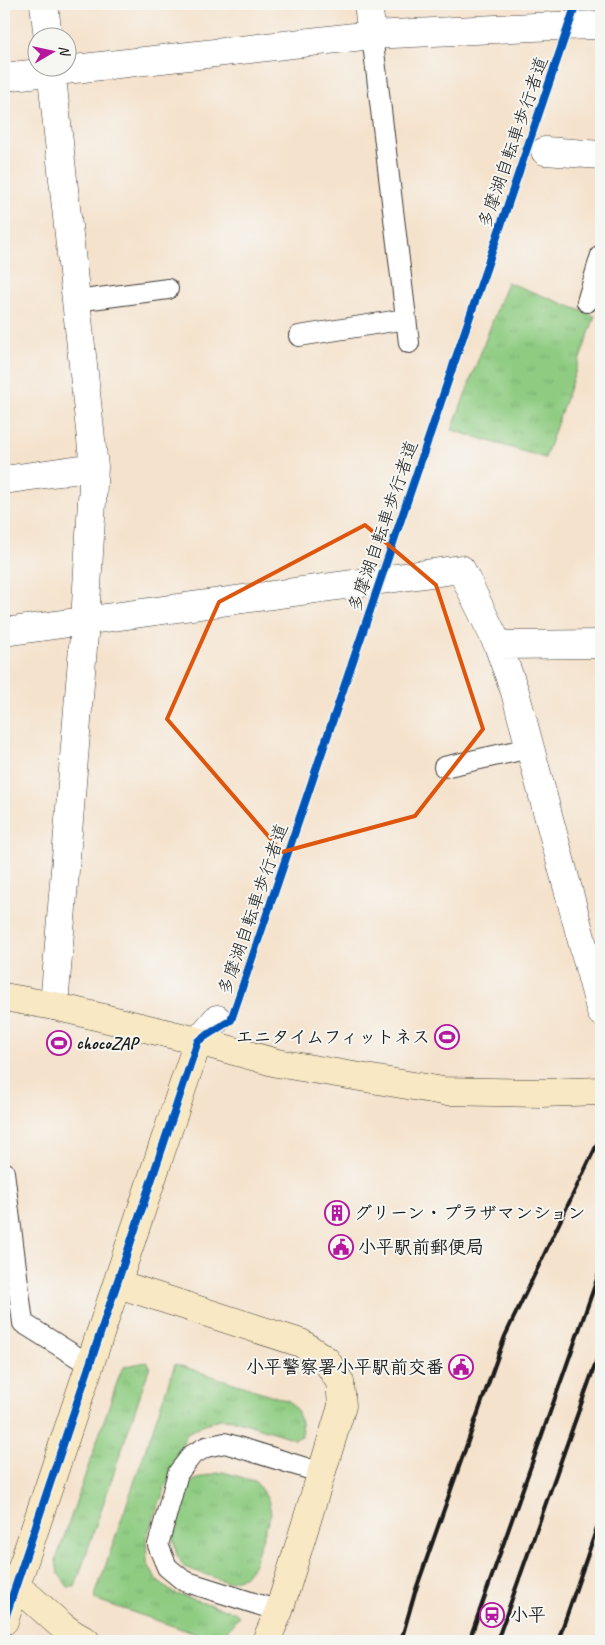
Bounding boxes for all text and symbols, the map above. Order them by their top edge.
north arrow [28,28,78,78]
text: N [55,44,74,58]
street label: 多摩湖自転車歩行者道 [473,53,553,231]
street label: 多摩湖自転車歩行者道 [343,437,423,615]
street label: 多摩湖自転車歩行者道 [213,820,293,998]
sports icon: エニタイムフィットネス [434,1024,460,1050]
place label: エニタイムフィットネス [236,1026,430,1048]
sports icon: chocoZAP [46,1030,72,1056]
place label: chocoZAP [76,1032,140,1054]
building icon: グリーン・プラザマンション [324,1200,350,1226]
place label: グリーン・プラザマンション [354,1202,585,1224]
public building icon: 小平駅前郵便局 [328,1234,354,1260]
place label: 小平駅前郵便局 [358,1236,484,1258]
public building icon: 小平警察署小平駅前交番 [448,1354,474,1380]
place label: 小平警察署小平駅前交番 [246,1356,444,1378]
station icon: 小平 [479,1602,505,1628]
place label: 小平 [510,1604,546,1626]

